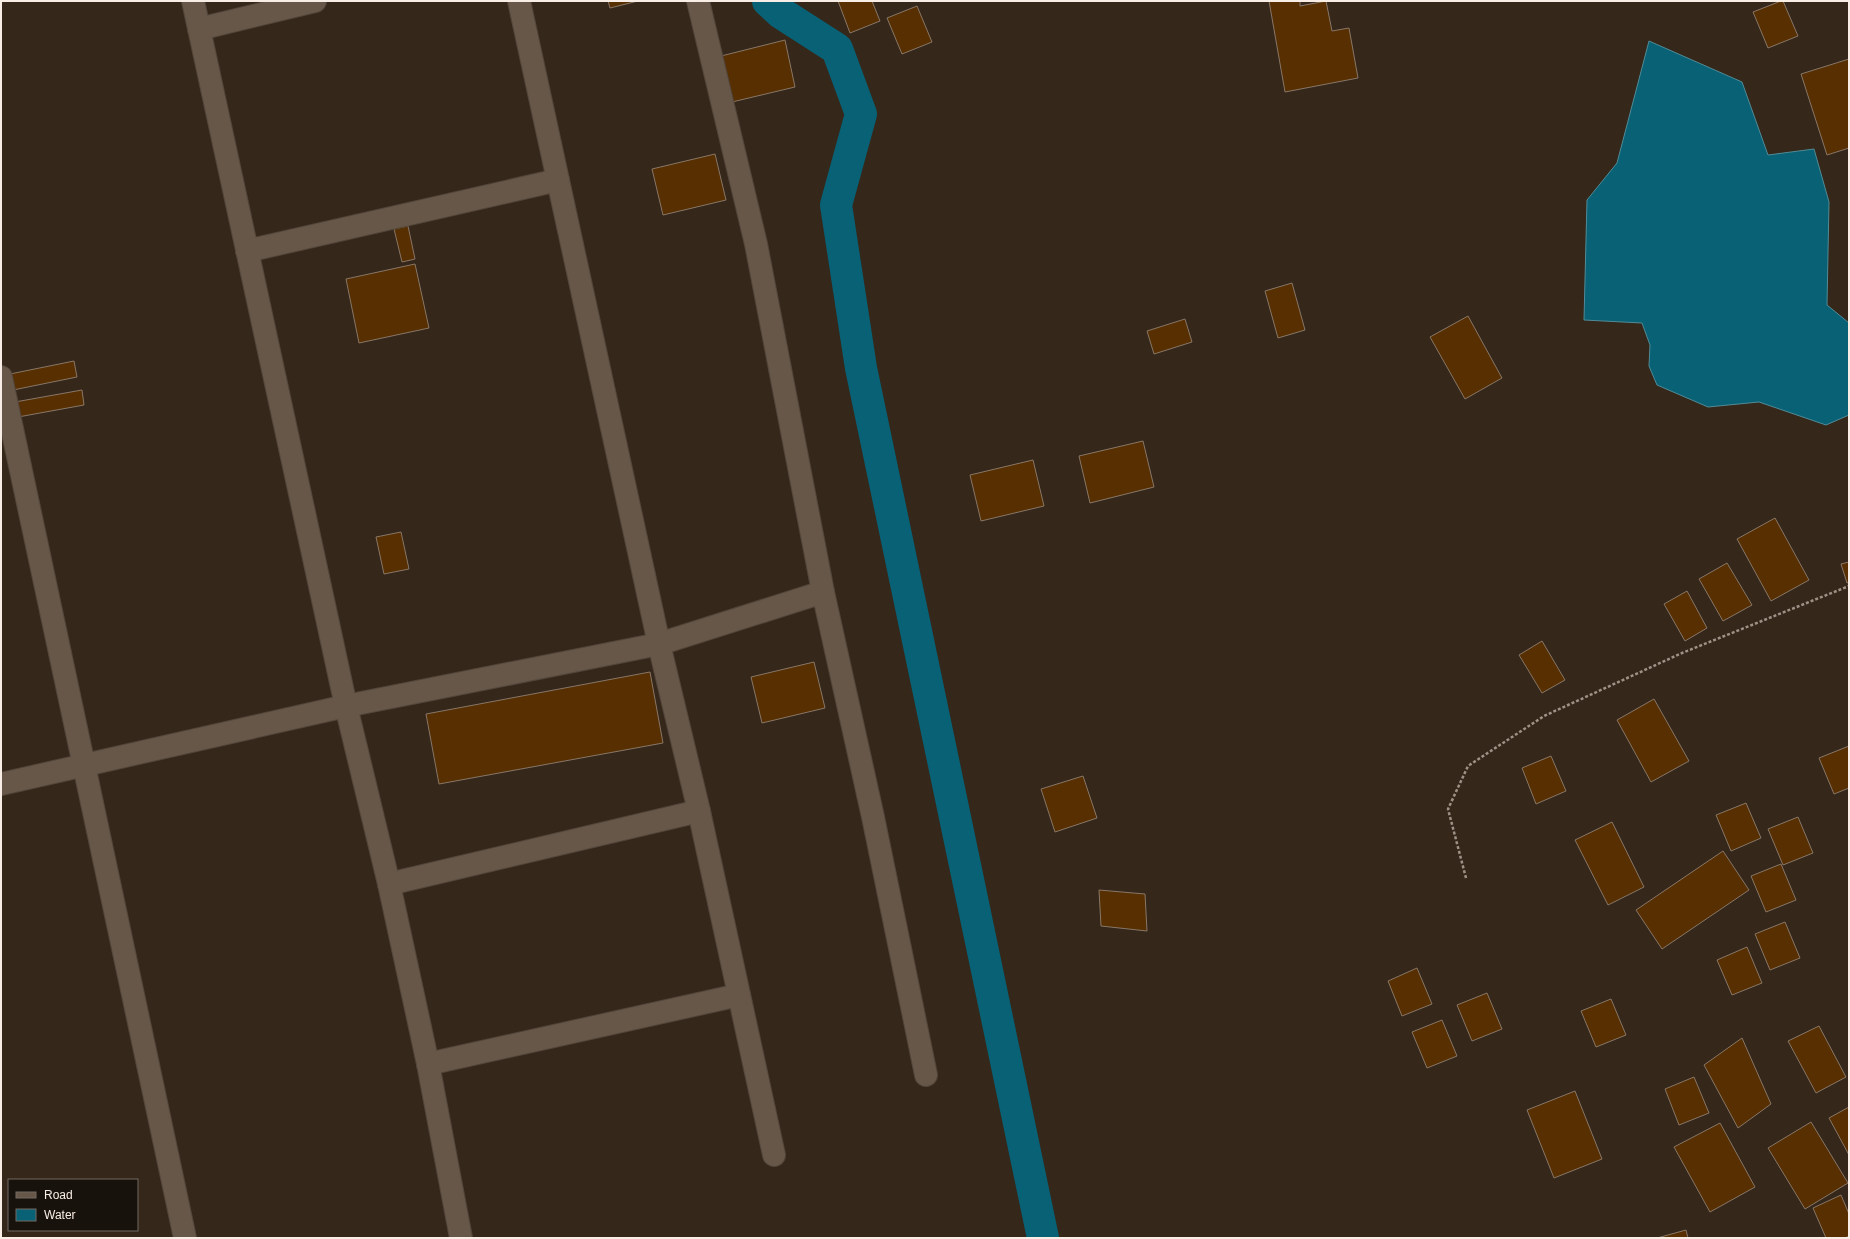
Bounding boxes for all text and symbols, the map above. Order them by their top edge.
legend [8,1179,138,1231]
text: Road [44,1188,73,1202]
text: Water [44,1208,76,1222]

